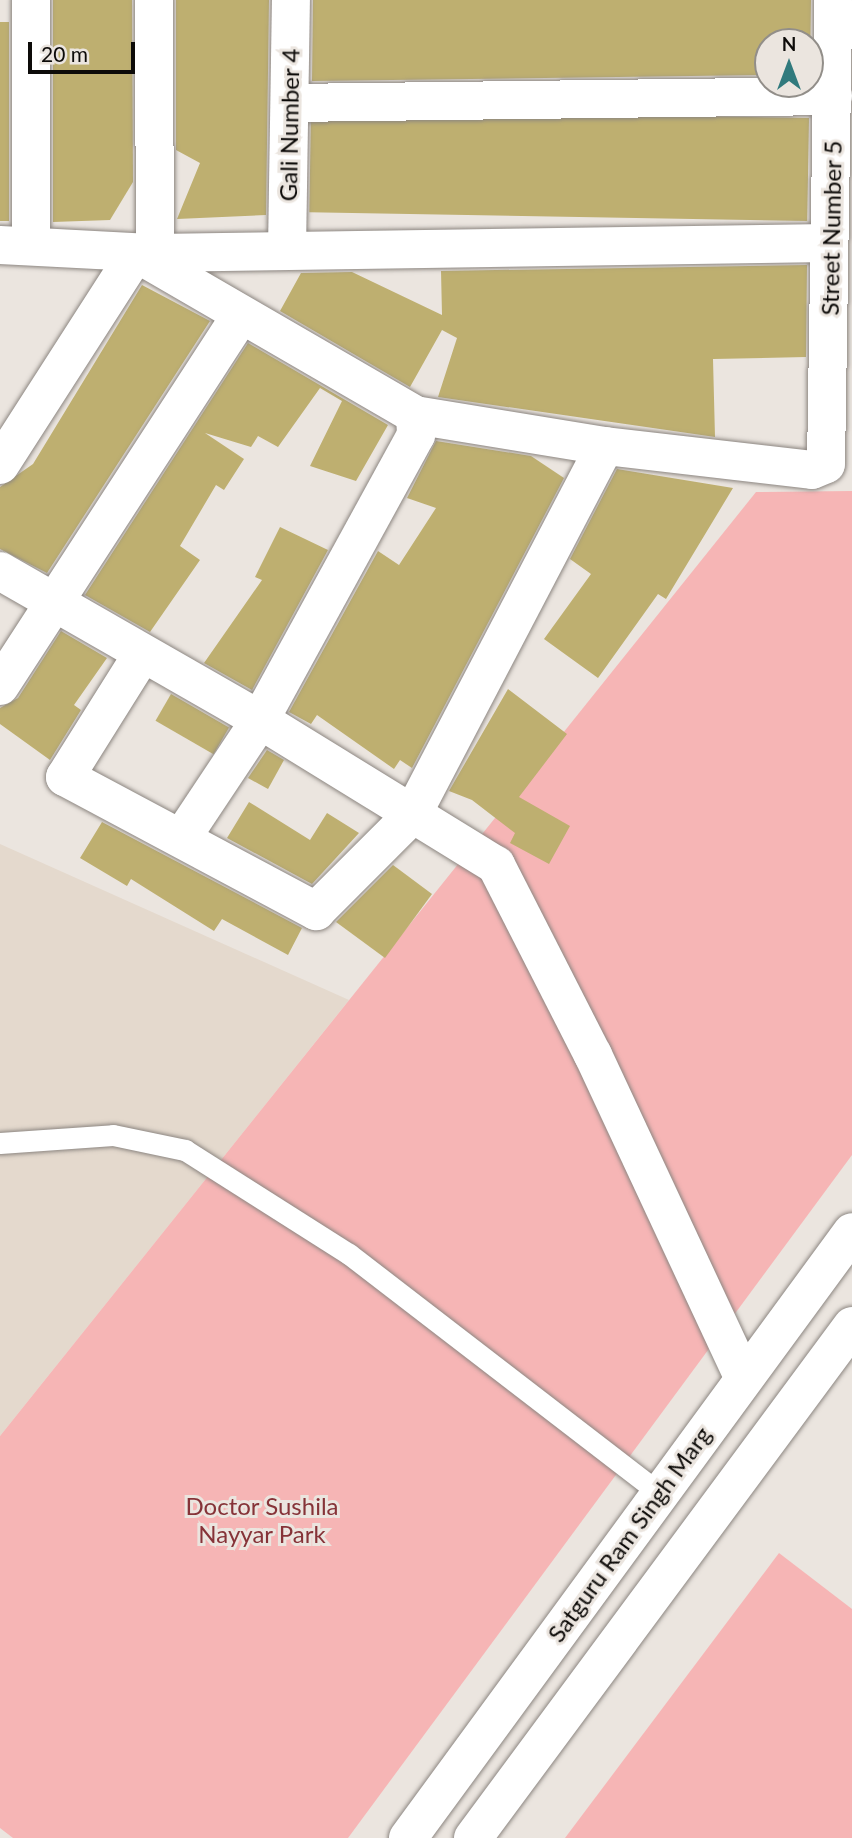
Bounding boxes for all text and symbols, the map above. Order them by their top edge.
scale bar [32,28,138,72]
north arrow [754,28,824,98]
text: N [782,32,796,55]
text: 20 m [41,41,88,66]
street label: Gali Number 4 [273,48,305,202]
street label: Street Number 5 [815,140,847,316]
street label: Satguru Ram Singh Marg [541,1421,717,1647]
park label: Doctor Sushila Nayyar Park [185,1492,339,1548]

